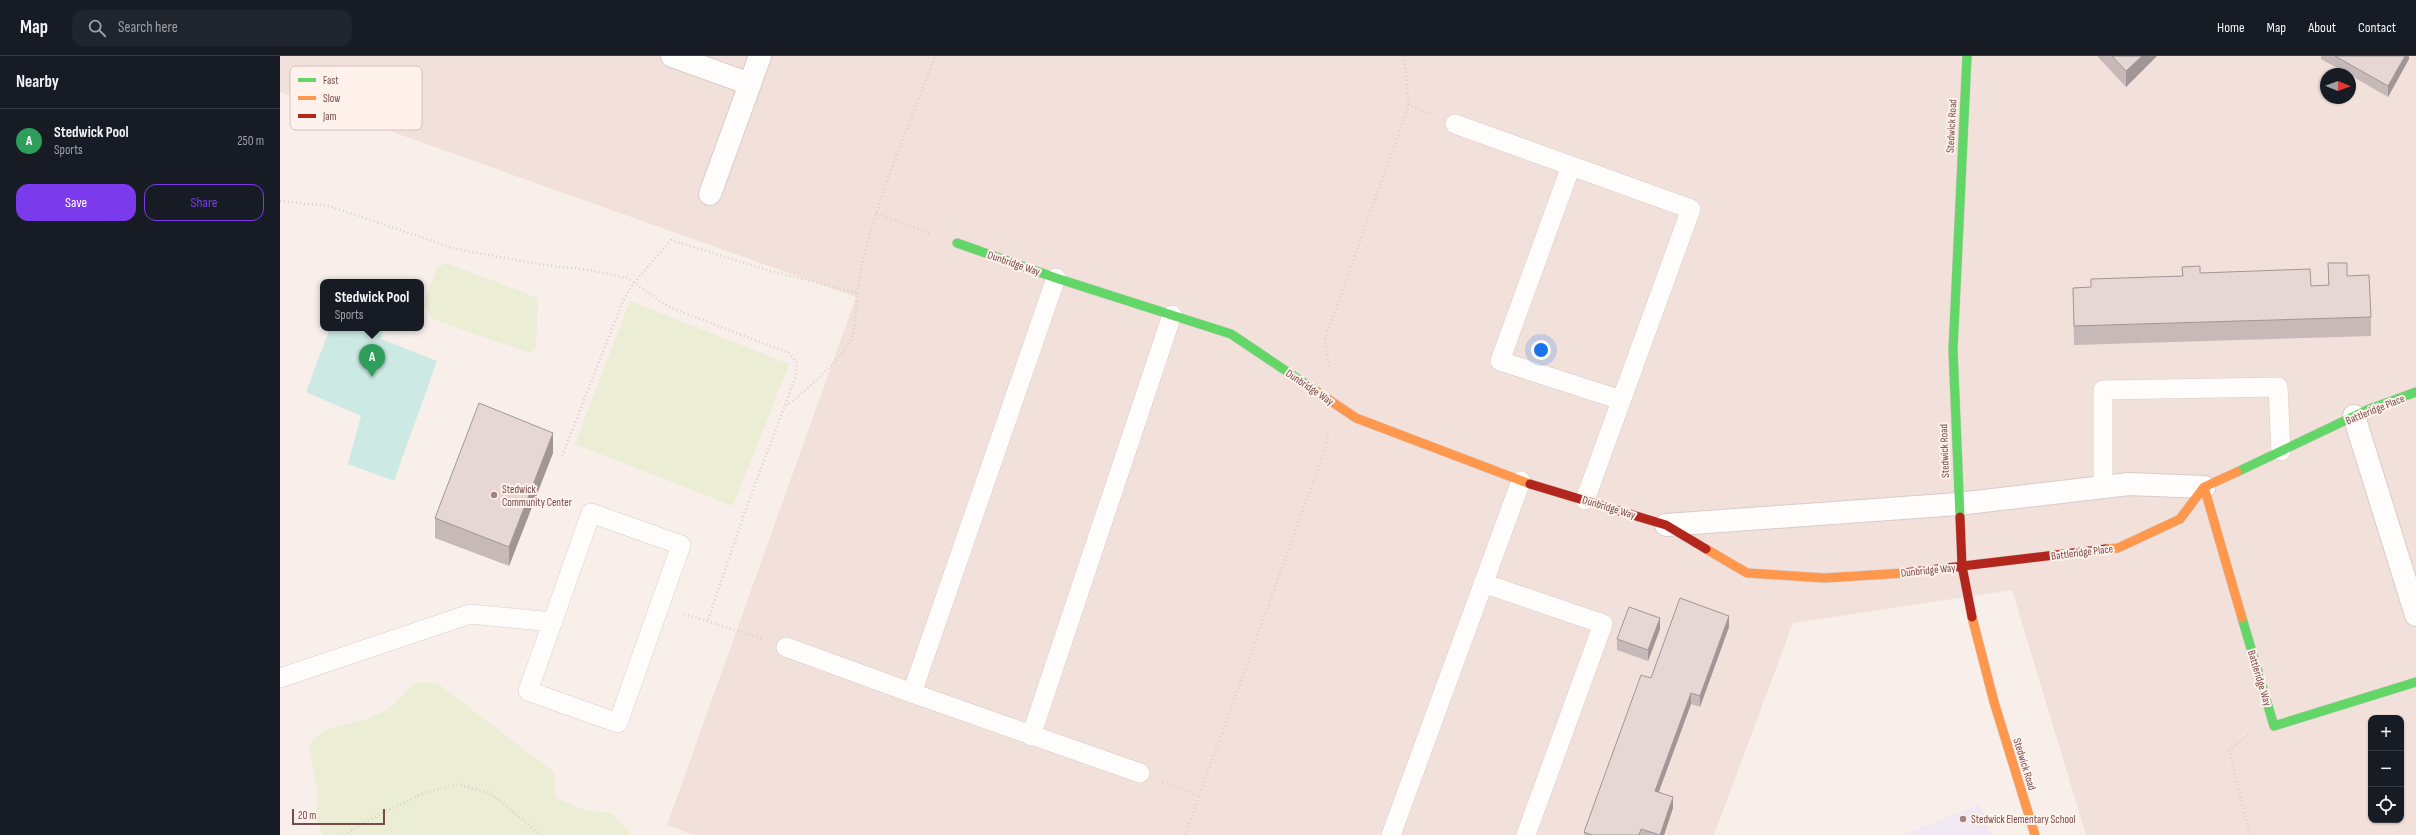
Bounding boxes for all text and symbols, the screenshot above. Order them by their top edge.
search box [72,10,352,46]
text: Map [20,16,48,39]
icon: search [86,17,108,39]
text: Search here [118,18,178,37]
text: Home [2217,19,2245,36]
text: Map [2267,19,2286,36]
text: About [2308,19,2336,36]
text: Contact [2358,19,2396,36]
legend [290,66,422,130]
north arrow [2320,68,2356,104]
text: Nearby [16,72,59,92]
text: Fast [323,74,339,87]
text: Slow [323,92,340,105]
street label: Stedwick Road [1944,98,1959,153]
text: Jam [322,110,337,123]
text: Stedwick Pool [54,123,129,142]
text: A [26,133,32,149]
text: 250 m [237,133,264,149]
text: Sports [54,142,83,158]
button: Save [16,184,136,221]
button: Share [144,184,264,221]
street label: Dunbridge Way [986,248,1043,279]
popup [320,279,424,331]
text: Stedwick Pool [335,288,409,307]
text: Sports [335,307,363,323]
your location [1531,340,1551,360]
pin: A [359,344,385,377]
street label: Dunbridge Way [1283,367,1337,409]
street label: Battleridge Place [2344,392,2407,427]
street label: Stedwick Road [1937,423,1952,478]
place label: Stedwick Community Center [502,483,572,509]
marker: Stedwick Community Center [489,490,499,500]
street label: Dunbridge Way [1581,493,1638,522]
street label: Battleridge Place [2050,542,2114,563]
street label: Dunbridge Way [1900,561,1957,580]
street label: Battleridge Way [2245,649,2274,708]
map controls [2368,715,2404,823]
button: + [2368,715,2404,751]
street label: Stedwick Road [2010,736,2039,792]
button: − [2368,751,2404,787]
button: locate [2368,787,2404,823]
scale bar [292,807,385,826]
text: 20 m [298,809,316,822]
place label: Stedwick Elementary School [1971,813,2076,826]
marker: Stedwick Elementary School [1958,814,1968,824]

